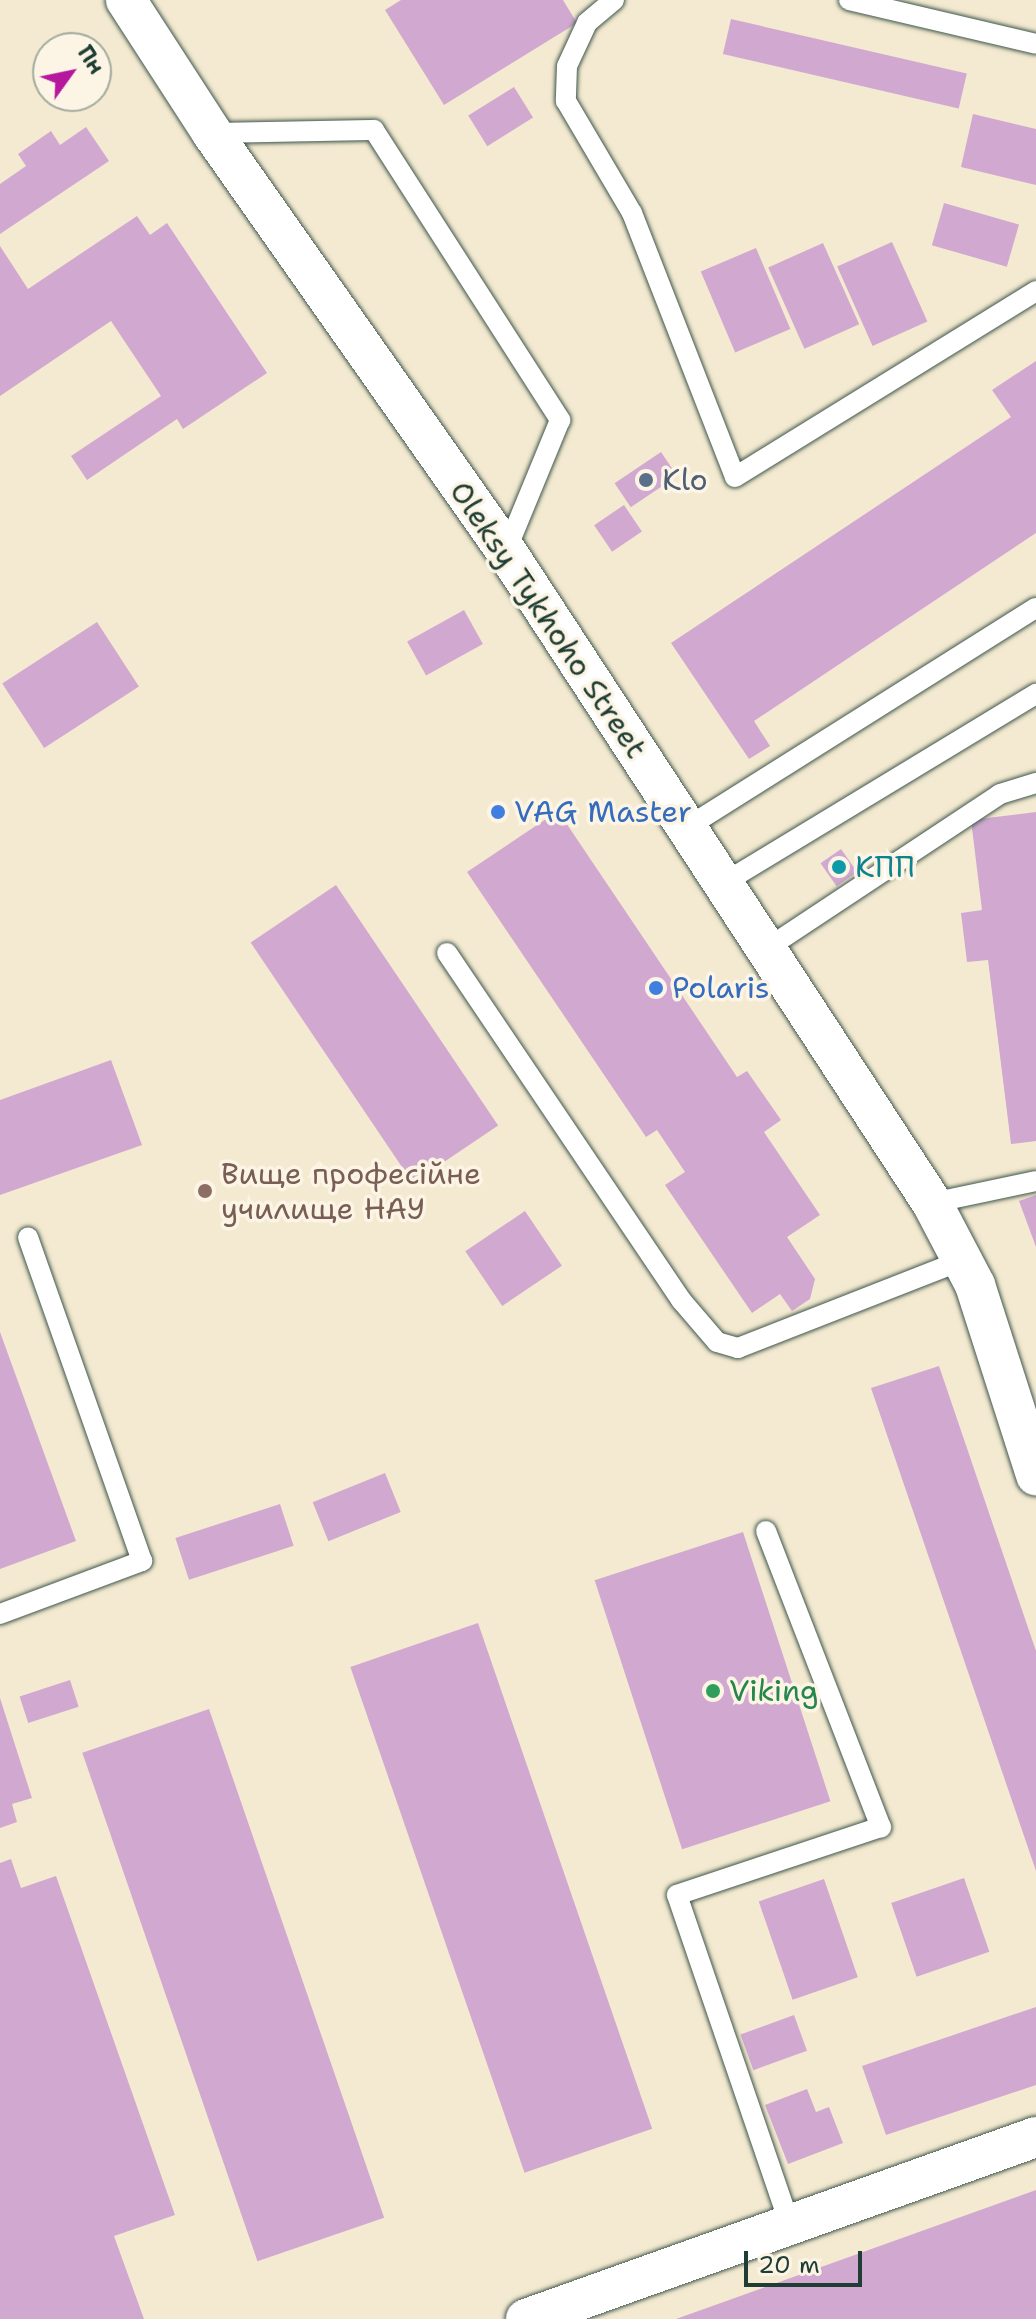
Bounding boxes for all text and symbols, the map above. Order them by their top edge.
north arrow [32,32,112,112]
text: Пн [71,40,111,80]
place label: Klo [662,462,708,498]
marker: Klo [637,471,655,489]
street label: Oleksy Tykhoho Street [442,475,654,765]
place label: VAG Master [514,794,692,830]
marker: VAG Master [489,803,507,821]
place label: КПП [855,849,915,885]
marker: КПП [830,858,848,876]
place label: Polaris [672,970,770,1006]
marker: Polaris [647,979,665,997]
place label: Вище професійне училище НАУ [221,1156,481,1226]
marker: Вище професійне училище НАУ [196,1182,214,1200]
place label: Viking [729,1673,818,1709]
marker: Viking [704,1682,722,1700]
scale bar [748,2235,866,2285]
text: 20 m [758,2249,820,2281]

